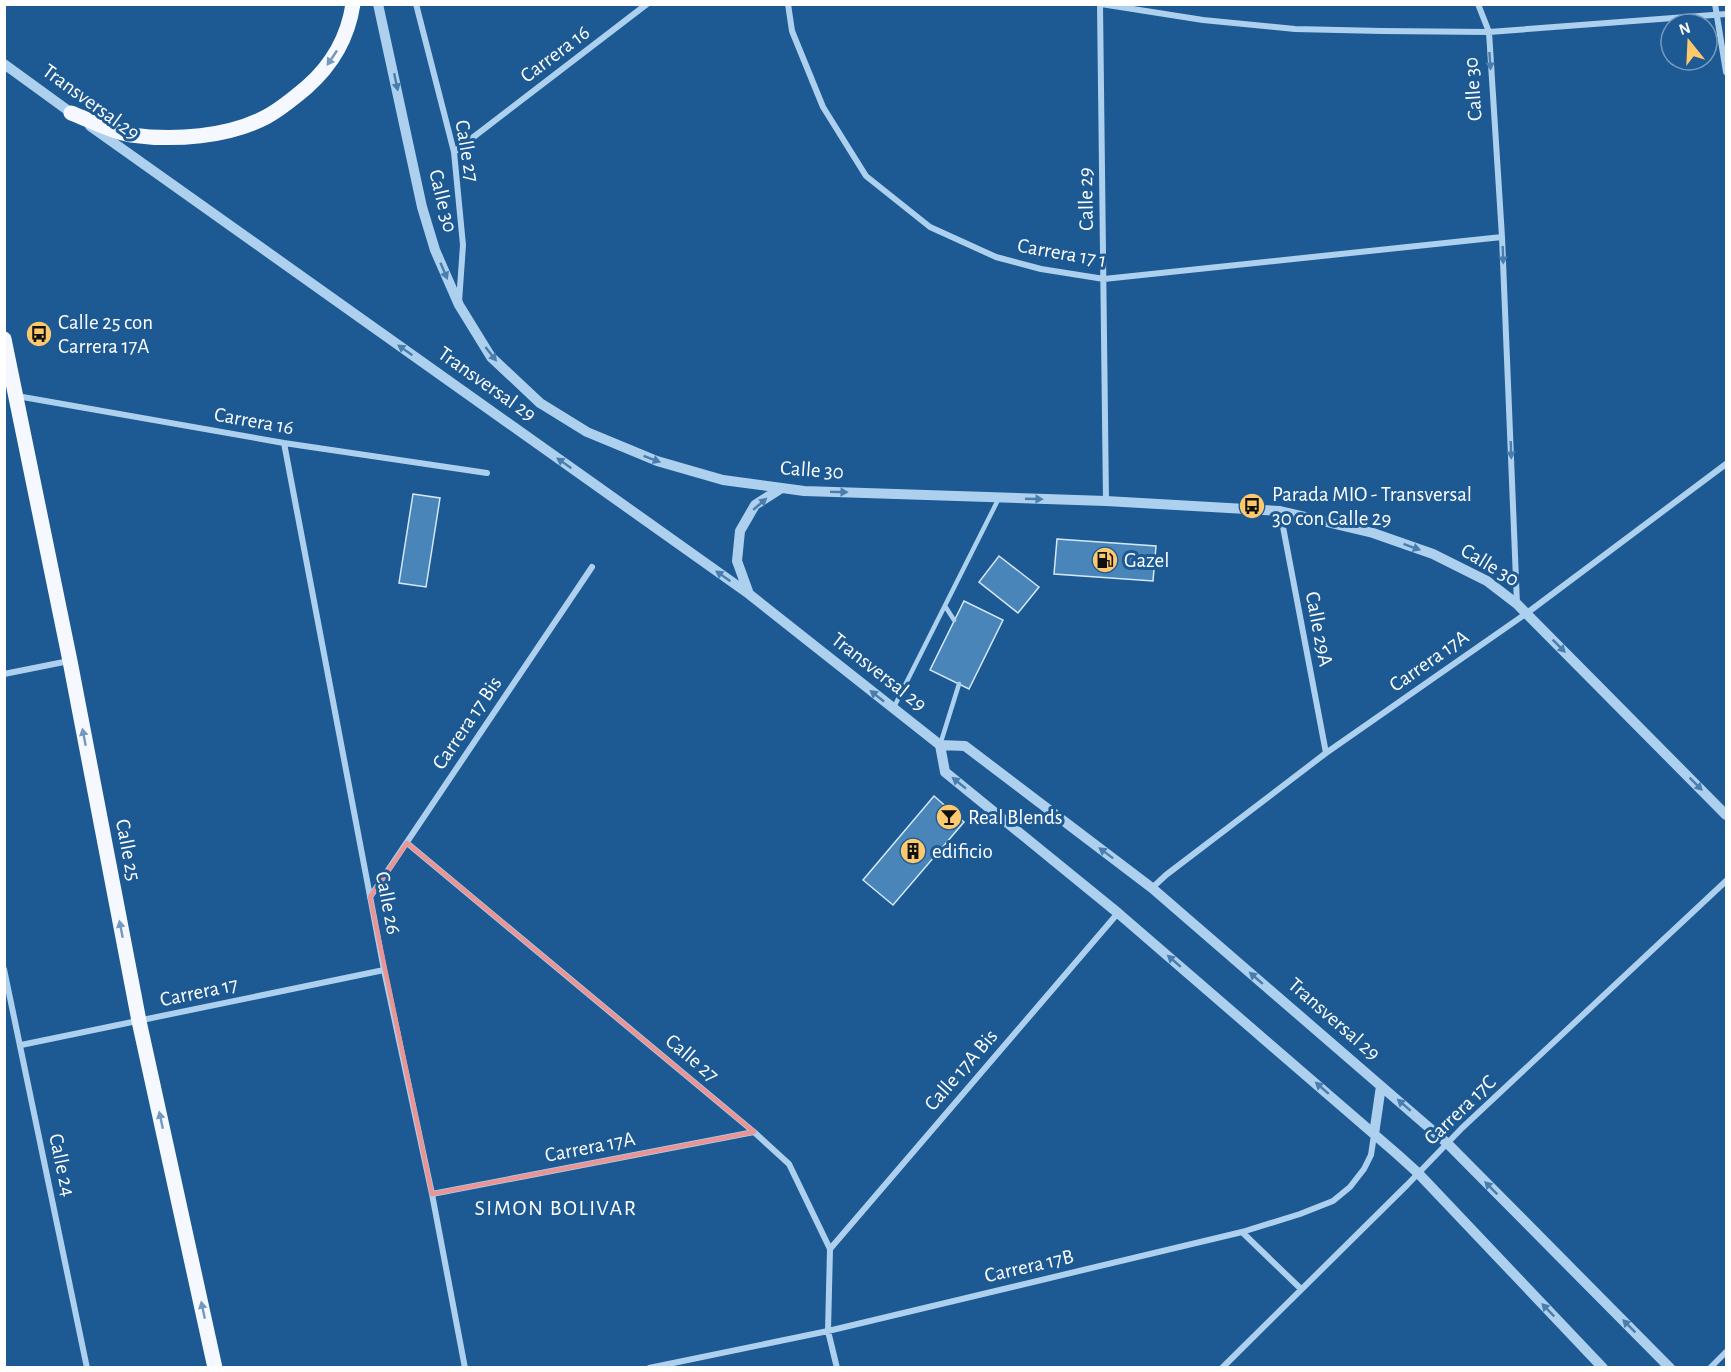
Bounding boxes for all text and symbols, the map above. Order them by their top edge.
north arrow [1659,12,1719,72]
text: N [1677,19,1692,38]
street label: Carrera 16 [517,21,593,87]
one-way arrow [326,50,338,66]
one-way arrow [1486,51,1495,70]
street label: Calle 30 [1460,56,1486,122]
street label: Transversal 29 [39,60,143,144]
one-way arrow [391,73,401,91]
street label: Calle 27 [451,118,483,184]
street label: Calle 30 [425,167,461,235]
street label: Calle 29 [1075,167,1097,231]
street label: Carrera 17 1 [1016,235,1108,271]
one-way arrow [1498,246,1507,265]
one-way arrow [439,262,449,280]
place label: Calle 25 con Carrera 17A [58,312,153,357]
bus stop icon: Calle 25 con Carrera 17A [24,319,54,349]
street label: Transversal 29 [434,343,540,425]
one-way arrow [398,344,414,356]
one-way arrow [484,346,497,362]
street label: Carrera 16 [213,404,295,438]
one-way arrow [1506,441,1515,460]
one-way arrow [643,454,661,464]
one-way arrow [557,457,573,469]
street label: Calle 30 [779,457,845,483]
place label: Parada MIO - Transversal 30 con Calle 29 [1272,484,1472,529]
one-way arrow [829,488,848,497]
bus stop icon: Parada MIO - Transversal 30 con Calle 29 [1237,491,1267,521]
one-way arrow [1024,494,1043,503]
one-way arrow [752,497,768,510]
street label: Calle 30 [1457,540,1523,590]
one-way arrow [1403,542,1421,552]
fuel station icon: Gazel [1090,545,1120,575]
place label: Gazel [1124,550,1169,571]
one-way arrow [716,570,732,582]
street label: Calle 29A [1301,590,1337,668]
street label: Carrera 17A [1386,626,1472,696]
street label: Transversal 29 [828,629,930,715]
one-way arrow [1552,638,1566,653]
street label: Carrera 17 Bis [428,673,506,773]
one-way arrow [869,689,885,702]
one-way arrow [79,728,88,747]
one-way arrow [951,777,967,790]
one-way arrow [1689,777,1703,792]
bar icon: Real Blends [934,802,964,832]
place label: Real Blends [968,807,1063,828]
street label: Calle 25 [112,817,144,883]
building icon: edificio [898,836,928,866]
place label: edificio [932,841,993,862]
one-way arrow [1099,847,1115,859]
street label: Calle 26 [372,870,404,936]
one-way arrow [116,919,125,938]
one-way arrow [1167,955,1182,968]
one-way arrow [1248,971,1264,984]
street label: Carrera 17 [158,973,240,1011]
street label: Transversal 29 [1284,974,1384,1064]
street label: Calle 17A Bis [920,1025,1002,1115]
street label: Calle 27 [661,1030,723,1086]
street label: Carrera 17C [1420,1071,1500,1149]
one-way arrow [1314,1082,1329,1095]
one-way arrow [1396,1098,1411,1112]
one-way arrow [156,1110,165,1129]
street label: Carrera 17A [543,1128,637,1166]
street label: Calle 24 [45,1132,79,1198]
one-way arrow [1485,1181,1499,1195]
district label: SIMON BOLIVAR [474,1197,638,1219]
street label: Carrera 17B [982,1246,1076,1286]
one-way arrow [197,1301,207,1320]
one-way arrow [1542,1303,1556,1317]
one-way arrow [1621,1319,1636,1333]

